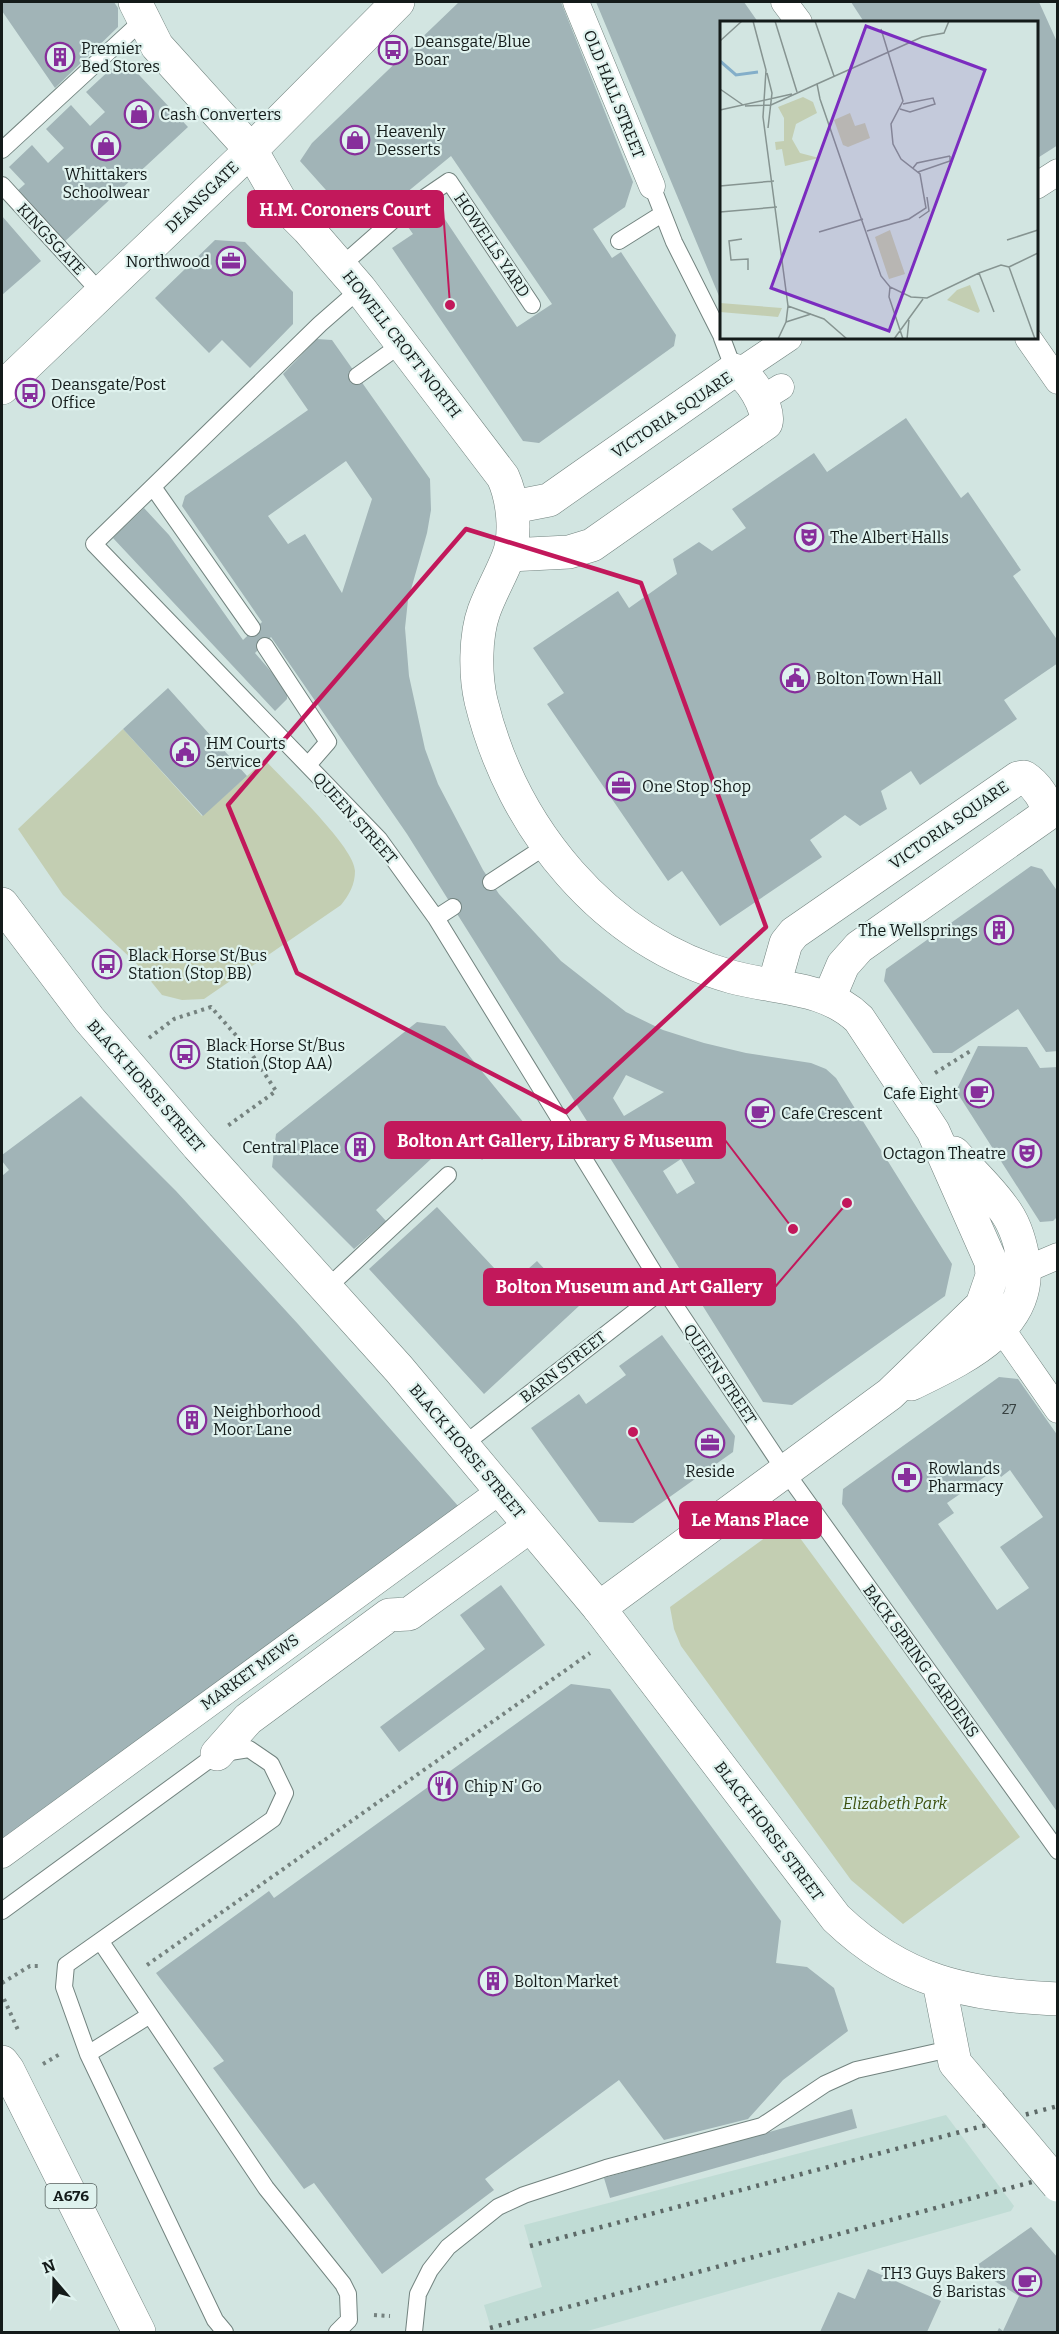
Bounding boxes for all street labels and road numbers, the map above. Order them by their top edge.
street label: OLD HALL STREET [580,27,648,161]
street label: DEANSGATE [161,157,243,237]
street label: HOWELLS YARD [450,189,534,301]
street label: KINGSGATE [13,199,89,279]
street label: HOWELL CROFT NORTH [339,267,465,421]
street label: VICTORIA SQUARE [608,368,736,462]
street label: QUEEN STREET [309,768,401,868]
street label: VICTORIA SQUARE [886,777,1012,873]
street label: BLACK HORSE STREET [83,1016,209,1156]
street label: QUEEN STREET [679,1320,761,1428]
street label: BARN STREET [516,1327,610,1407]
street label: BLACK HORSE STREET [405,1380,529,1522]
street label: BACK SPRING GARDENS [859,1581,983,1741]
street label: MARKET MEWS [197,1630,303,1714]
street label: BLACK HORSE STREET [711,1758,827,1904]
road number: A676 [46,2184,97,2208]

